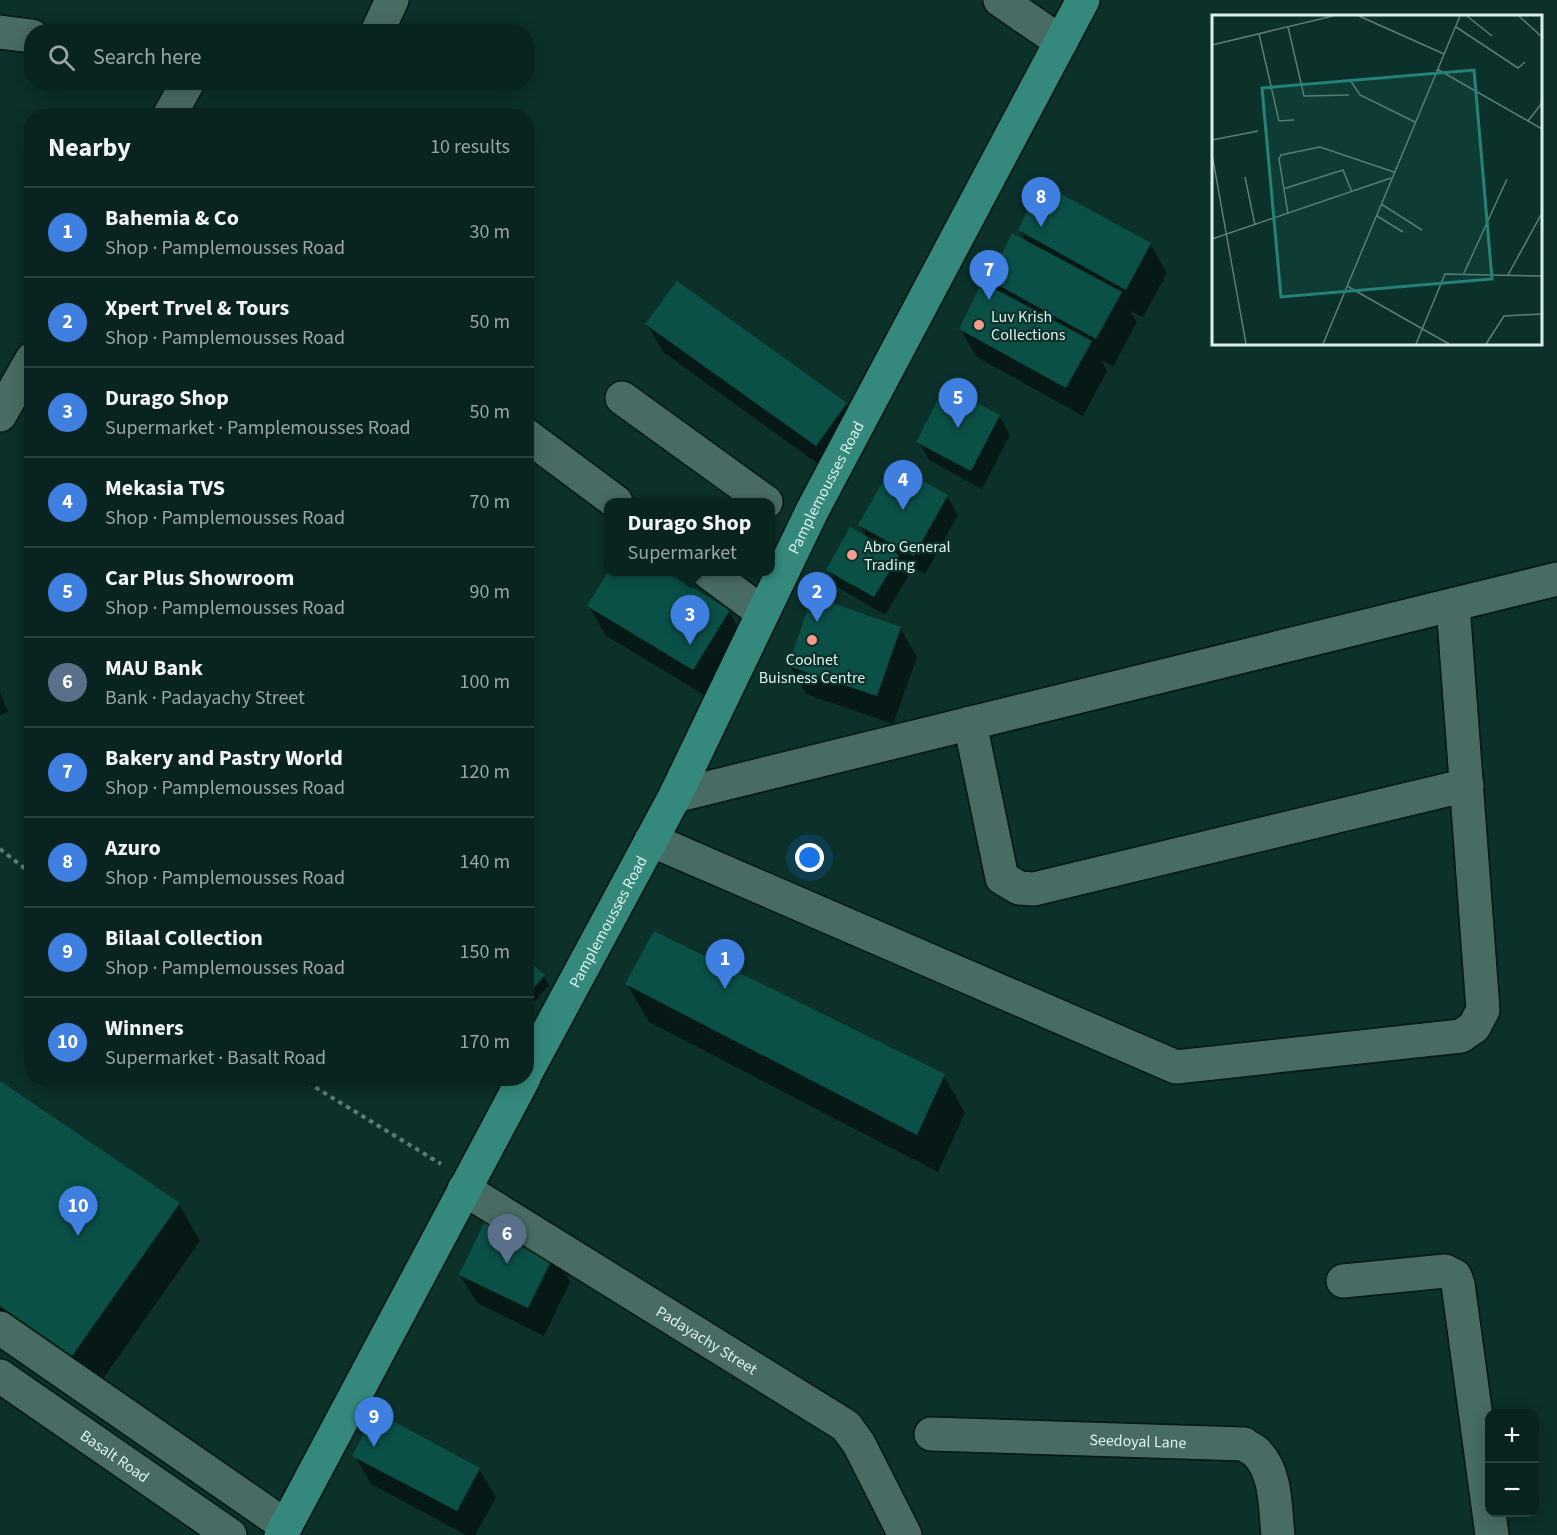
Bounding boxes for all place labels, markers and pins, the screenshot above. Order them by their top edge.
pin: 8 [1022,178,1060,227]
pin: 7 [970,250,1008,300]
place label: Luv Krish Collections [991,306,1066,346]
marker: Luv Krish Collections [972,318,986,332]
pin: 5 [938,378,978,428]
pin: 4 [884,460,922,510]
place label: Abro General Trading [864,536,951,576]
marker: Abro General Trading [845,548,859,562]
pin: 2 [798,572,836,622]
pin: 3 [670,596,710,645]
marker: Coolnet Buisness Centre [805,633,819,647]
place label: Coolnet Buisness Centre [759,649,865,689]
pin: 1 [706,940,744,989]
pin: 10 [58,1186,98,1236]
pin: 6 [488,1214,526,1264]
pin: 9 [354,1398,394,1447]

